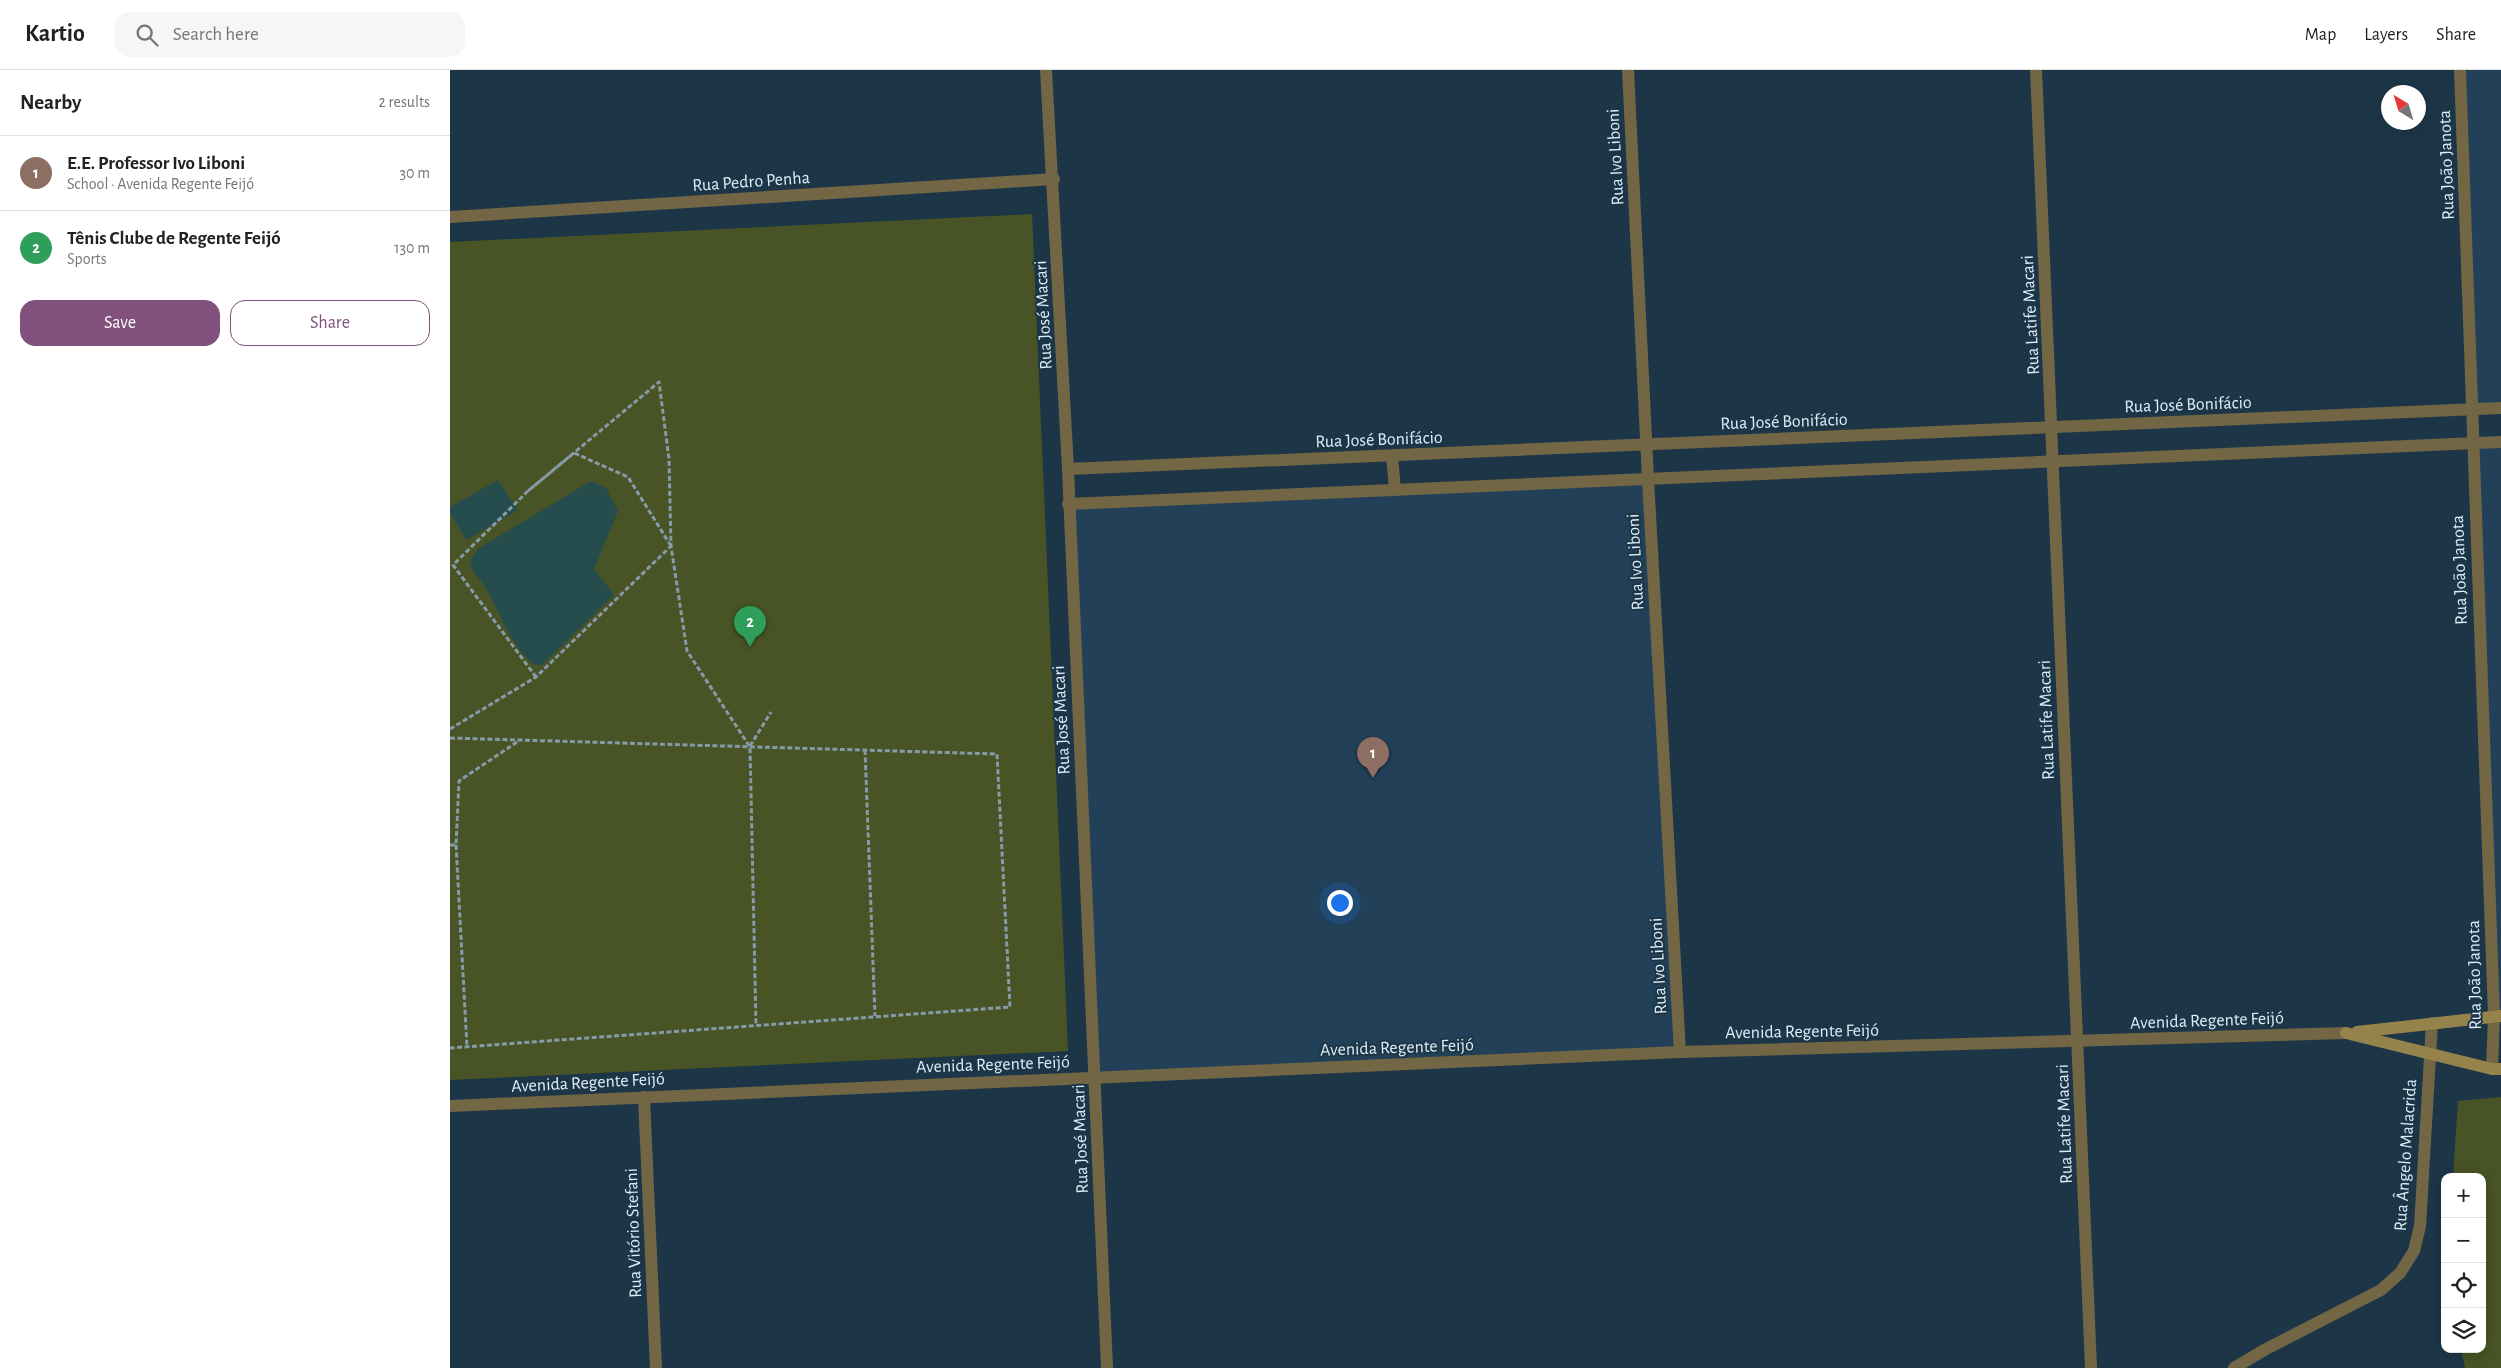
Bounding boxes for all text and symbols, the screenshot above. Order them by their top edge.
search box [115,12,465,57]
icon: search [133,21,161,49]
text: Kartio [25,22,85,46]
text: Search here [173,25,259,44]
text: Map [2305,26,2336,44]
text: Layers [2364,26,2408,44]
text: Share [2436,26,2476,44]
north arrow [2381,85,2426,130]
text: Nearby [20,92,81,113]
text: 2 results [378,94,430,110]
street label: Rua Ivo Liboni [1604,108,1628,206]
street label: Rua João Janota [2436,110,2458,220]
text: E.E. Professor Ivo Liboni [67,154,245,173]
text: 1 [33,165,39,181]
text: 30 m [400,165,430,181]
street label: Rua Pedro Penha [692,169,810,195]
text: School · Avenida Regente Feijó [67,176,254,192]
text: Tênis Clube de Regente Feijó [67,229,281,248]
text: 2 [32,240,40,256]
text: 130 m [394,240,430,256]
text: Sports [67,251,107,267]
street label: Rua Latife Macari [2019,255,2043,375]
street label: Rua José Macari [1032,260,1056,370]
button: Save [20,300,220,346]
button: Share [230,300,430,346]
street label: Rua José Bonifácio [2124,394,2252,416]
street label: Rua José Bonifácio [1720,411,1848,433]
street label: Rua José Bonifácio [1315,429,1443,451]
street label: Rua Ivo Liboni [1624,513,1648,611]
street label: Rua João Janota [2449,515,2471,625]
pin: 2 [734,606,766,647]
street label: Rua Latife Macari [2036,660,2058,780]
street label: Rua José Macari [1050,665,1074,775]
pin: 1 [1357,737,1389,778]
your location [1327,890,1353,916]
street label: Rua Ivo Liboni [1647,917,1671,1015]
street label: Rua João Janota [2465,920,2485,1030]
street label: Avenida Regente Feijó [2130,1009,2284,1033]
street label: Avenida Regente Feijó [1725,1022,1879,1042]
street label: Avenida Regente Feijó [1320,1036,1474,1060]
street label: Avenida Regente Feijó [916,1053,1070,1077]
street label: Rua Latife Macari [2054,1064,2076,1184]
street label: Avenida Regente Feijó [511,1070,666,1096]
street label: Rua Ângelo Malacrida [2389,1078,2420,1232]
street label: Rua José Macari [1070,1084,1092,1194]
street label: Rua Vitório Stefani [623,1168,645,1298]
map controls [2441,1173,2486,1353]
button: + [2441,1173,2486,1218]
button: − [2441,1218,2486,1263]
button: locate [2441,1263,2486,1308]
button: layers [2441,1308,2486,1353]

